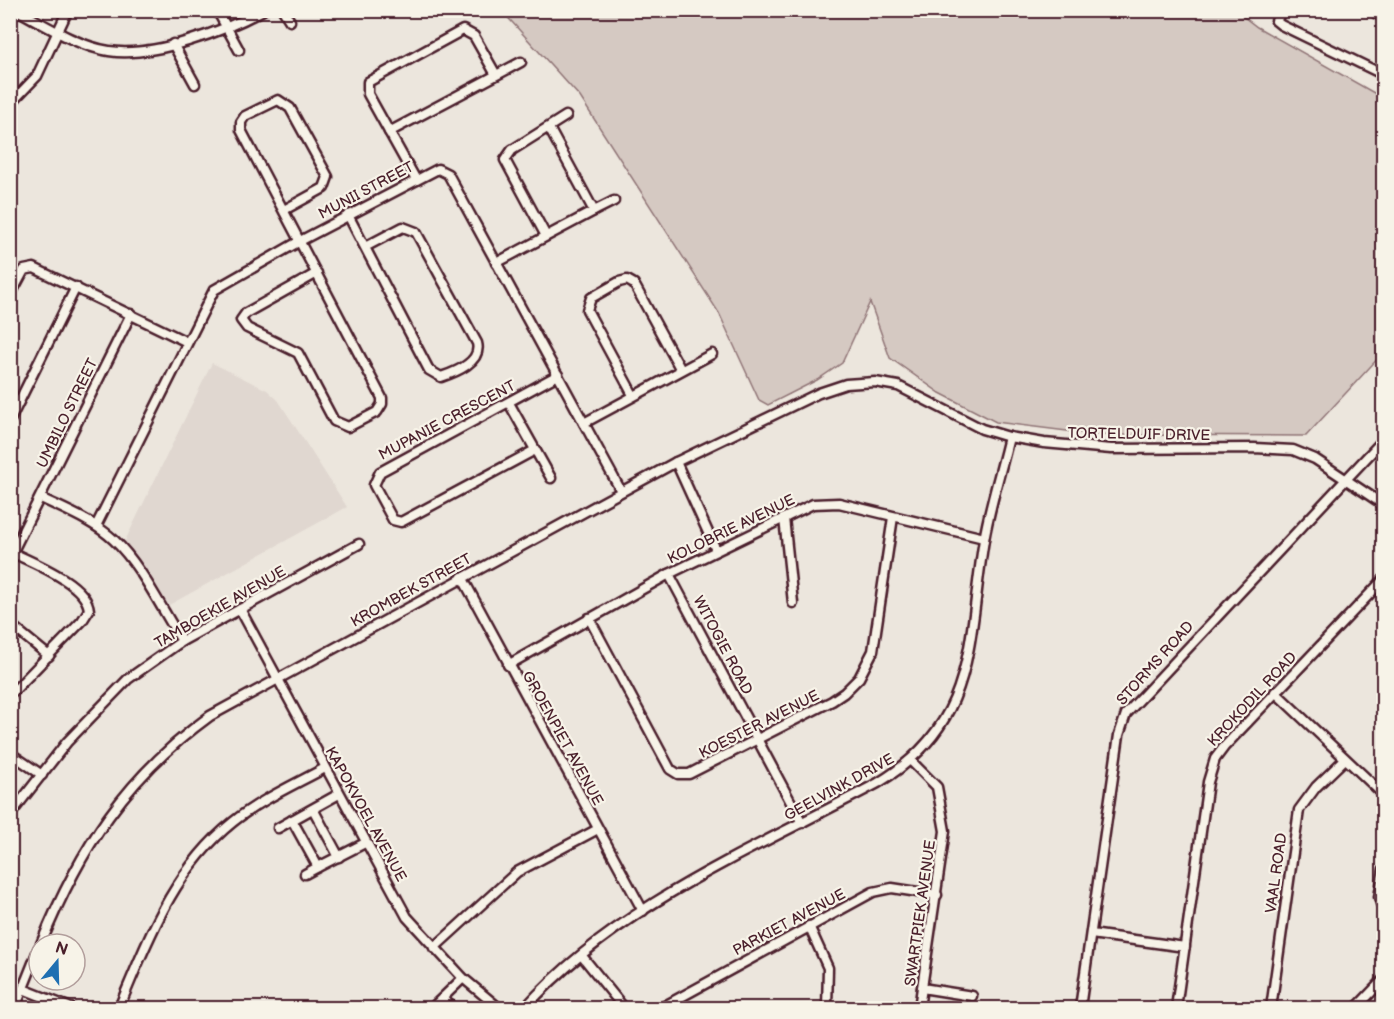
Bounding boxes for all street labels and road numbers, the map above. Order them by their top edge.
street label: MUNII STREET [315,157,417,224]
street label: UMBILO STREET [33,355,102,471]
street label: MUPANIE CRESCENT [375,376,519,465]
street label: TORTELDUIF DRIVE [1068,424,1211,445]
street label: KOLOBRIE AVENUE [664,490,798,569]
street label: KROMBEK STREET [347,549,475,632]
street label: TAMBOEKIE AVENUE [151,562,289,653]
street label: WITOGIE ROAD [689,593,757,698]
street label: STORMS ROAD [1113,617,1198,709]
street label: KROKODIL ROAD [1204,648,1301,751]
street label: GROENPIET AVENUE [518,668,607,809]
street label: KOESTER AVENUE [696,686,823,763]
street label: KAPOKVOEL AVENUE [321,743,411,885]
street label: GEELVINK DRIVE [781,749,898,825]
street label: VAAL ROAD [1261,832,1292,914]
street label: SWARTPIEK AVENUE [901,839,940,987]
street label: PARKIET AVENUE [730,885,849,960]

